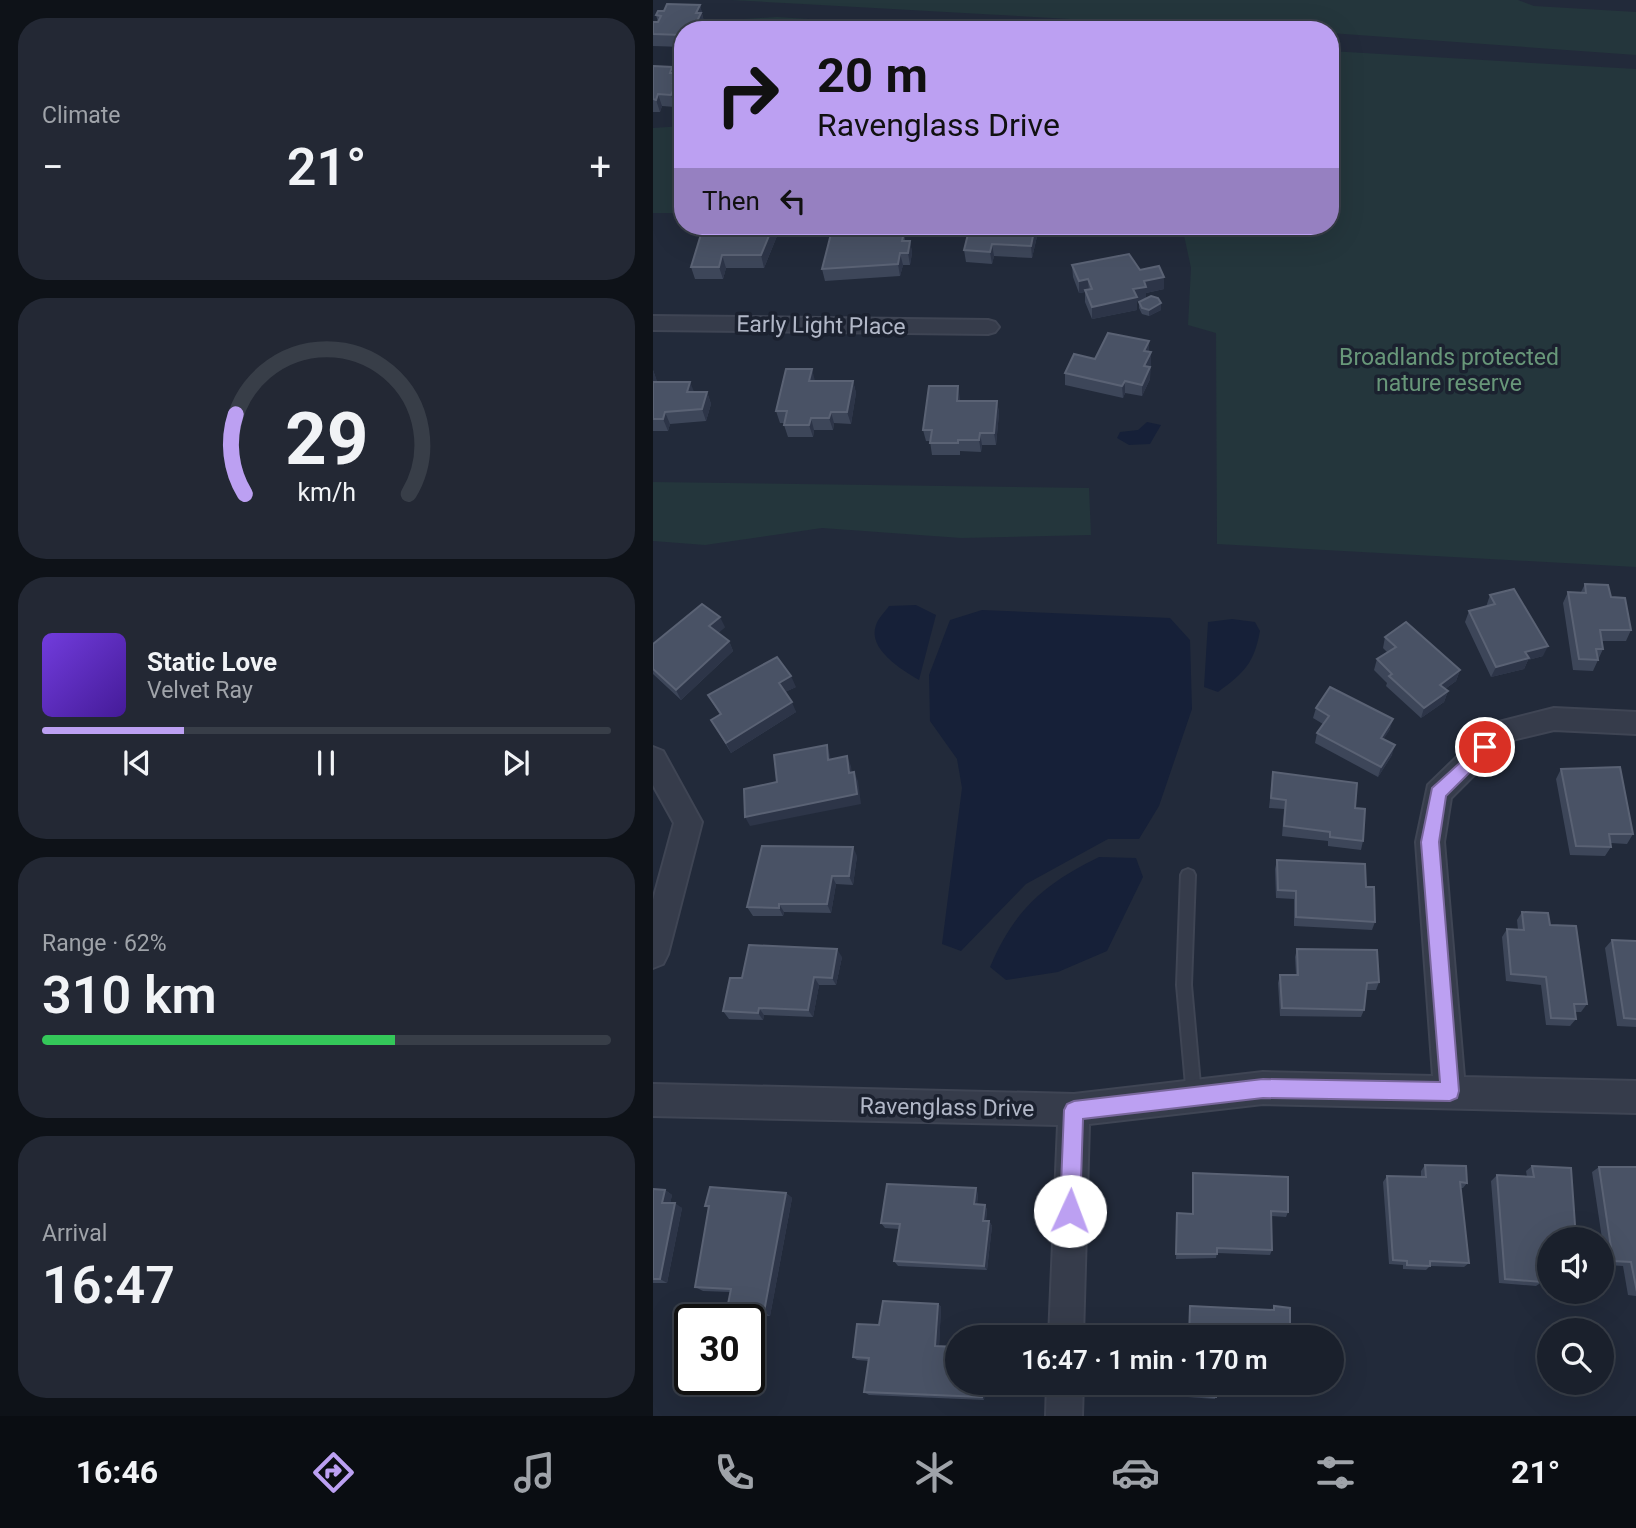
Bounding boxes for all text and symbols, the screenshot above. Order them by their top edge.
text: 20 m [817,47,928,104]
icon: right [702,49,793,140]
text: Climate [42,102,121,129]
text: Ravenglass Drive [817,106,1060,144]
text: 21° [287,137,366,198]
text: − [42,145,64,189]
text: + [589,145,611,189]
icon: left [774,182,812,220]
text: Then [702,186,760,216]
street label: Early Light Place [736,311,906,340]
park label: Broadlands protected nature reserve [1339,344,1559,397]
text: 29 [285,397,368,483]
text: km/h [297,478,356,507]
text: Static Love [147,647,277,677]
text: Velvet Ray [147,677,253,704]
pin [1455,717,1515,777]
icon: arrive [1466,728,1504,766]
icon: previous [118,744,156,782]
icon: pause [307,744,345,782]
icon: next [497,744,535,782]
text: Range · 62% [42,930,167,957]
text: 310 km [42,965,217,1026]
street label: Ravenglass Drive [859,1092,1034,1123]
position arrow [1033,1174,1107,1248]
text: Arrival [42,1220,107,1247]
map controls [1537,1227,1614,1395]
button: sound [1537,1227,1614,1304]
text: 16:47 [42,1255,175,1316]
speed limit sign: 30 [674,1304,765,1395]
button: search [1537,1318,1614,1395]
text: 16:47 · 1 min · 170 m [1021,1345,1268,1375]
icon: directions [309,1448,358,1497]
icon: music [510,1448,559,1497]
icon: phone [710,1448,759,1497]
icon: climate [910,1448,959,1497]
icon: car [1111,1448,1160,1497]
icon: filters [1311,1448,1360,1497]
text: 16:46 [76,1453,158,1491]
text: 21° [1511,1453,1560,1491]

